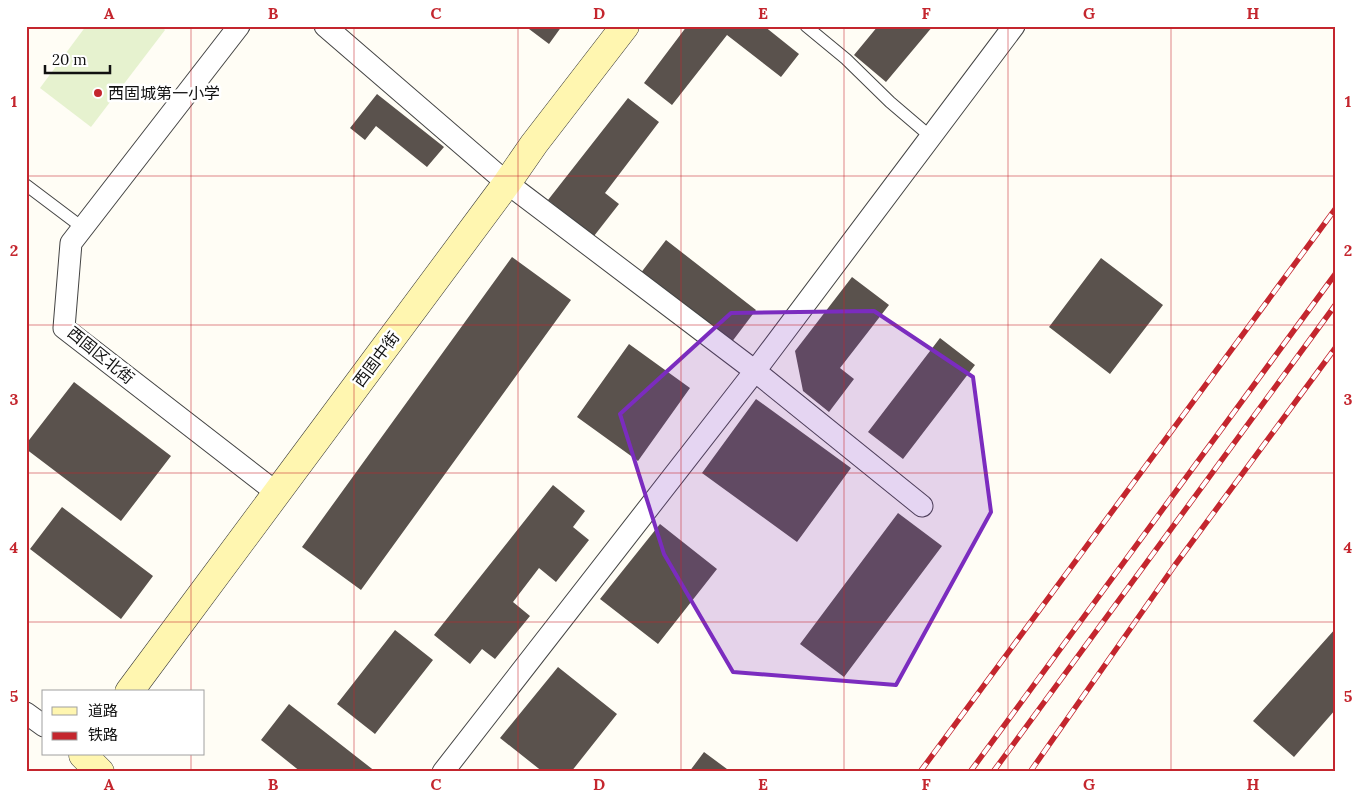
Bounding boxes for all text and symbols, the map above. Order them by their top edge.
text: A [104,3,115,23]
text: B [268,3,279,23]
text: C [430,3,442,23]
text: D [593,3,605,23]
text: E [758,3,768,23]
text: F [921,3,931,23]
text: G [1083,3,1095,23]
text: H [1247,3,1260,23]
scale bar [45,42,110,74]
text: 20 m [52,50,87,69]
place label: 西固城第一小学 [108,83,220,103]
marker: 西固城第一小学 [92,87,104,99]
text: 1 [11,91,17,111]
text: 1 [1345,91,1351,111]
text: 2 [10,240,18,260]
text: 2 [1344,240,1352,260]
street label: 西固区北街 [64,322,138,388]
street label: 西固中街 [349,327,403,391]
text: 3 [10,389,19,409]
text: 3 [1344,389,1353,409]
text: 4 [10,537,19,557]
text: 4 [1344,537,1353,557]
text: 5 [10,686,19,706]
text: 5 [1344,686,1353,706]
legend [42,690,205,756]
text: 道路 [88,701,118,720]
text: 铁路 [88,725,118,744]
text: A [104,774,115,794]
text: B [268,774,279,794]
text: C [430,774,442,794]
text: D [593,774,605,794]
text: E [758,774,768,794]
text: F [921,774,931,794]
text: G [1083,774,1095,794]
text: H [1247,774,1260,794]

